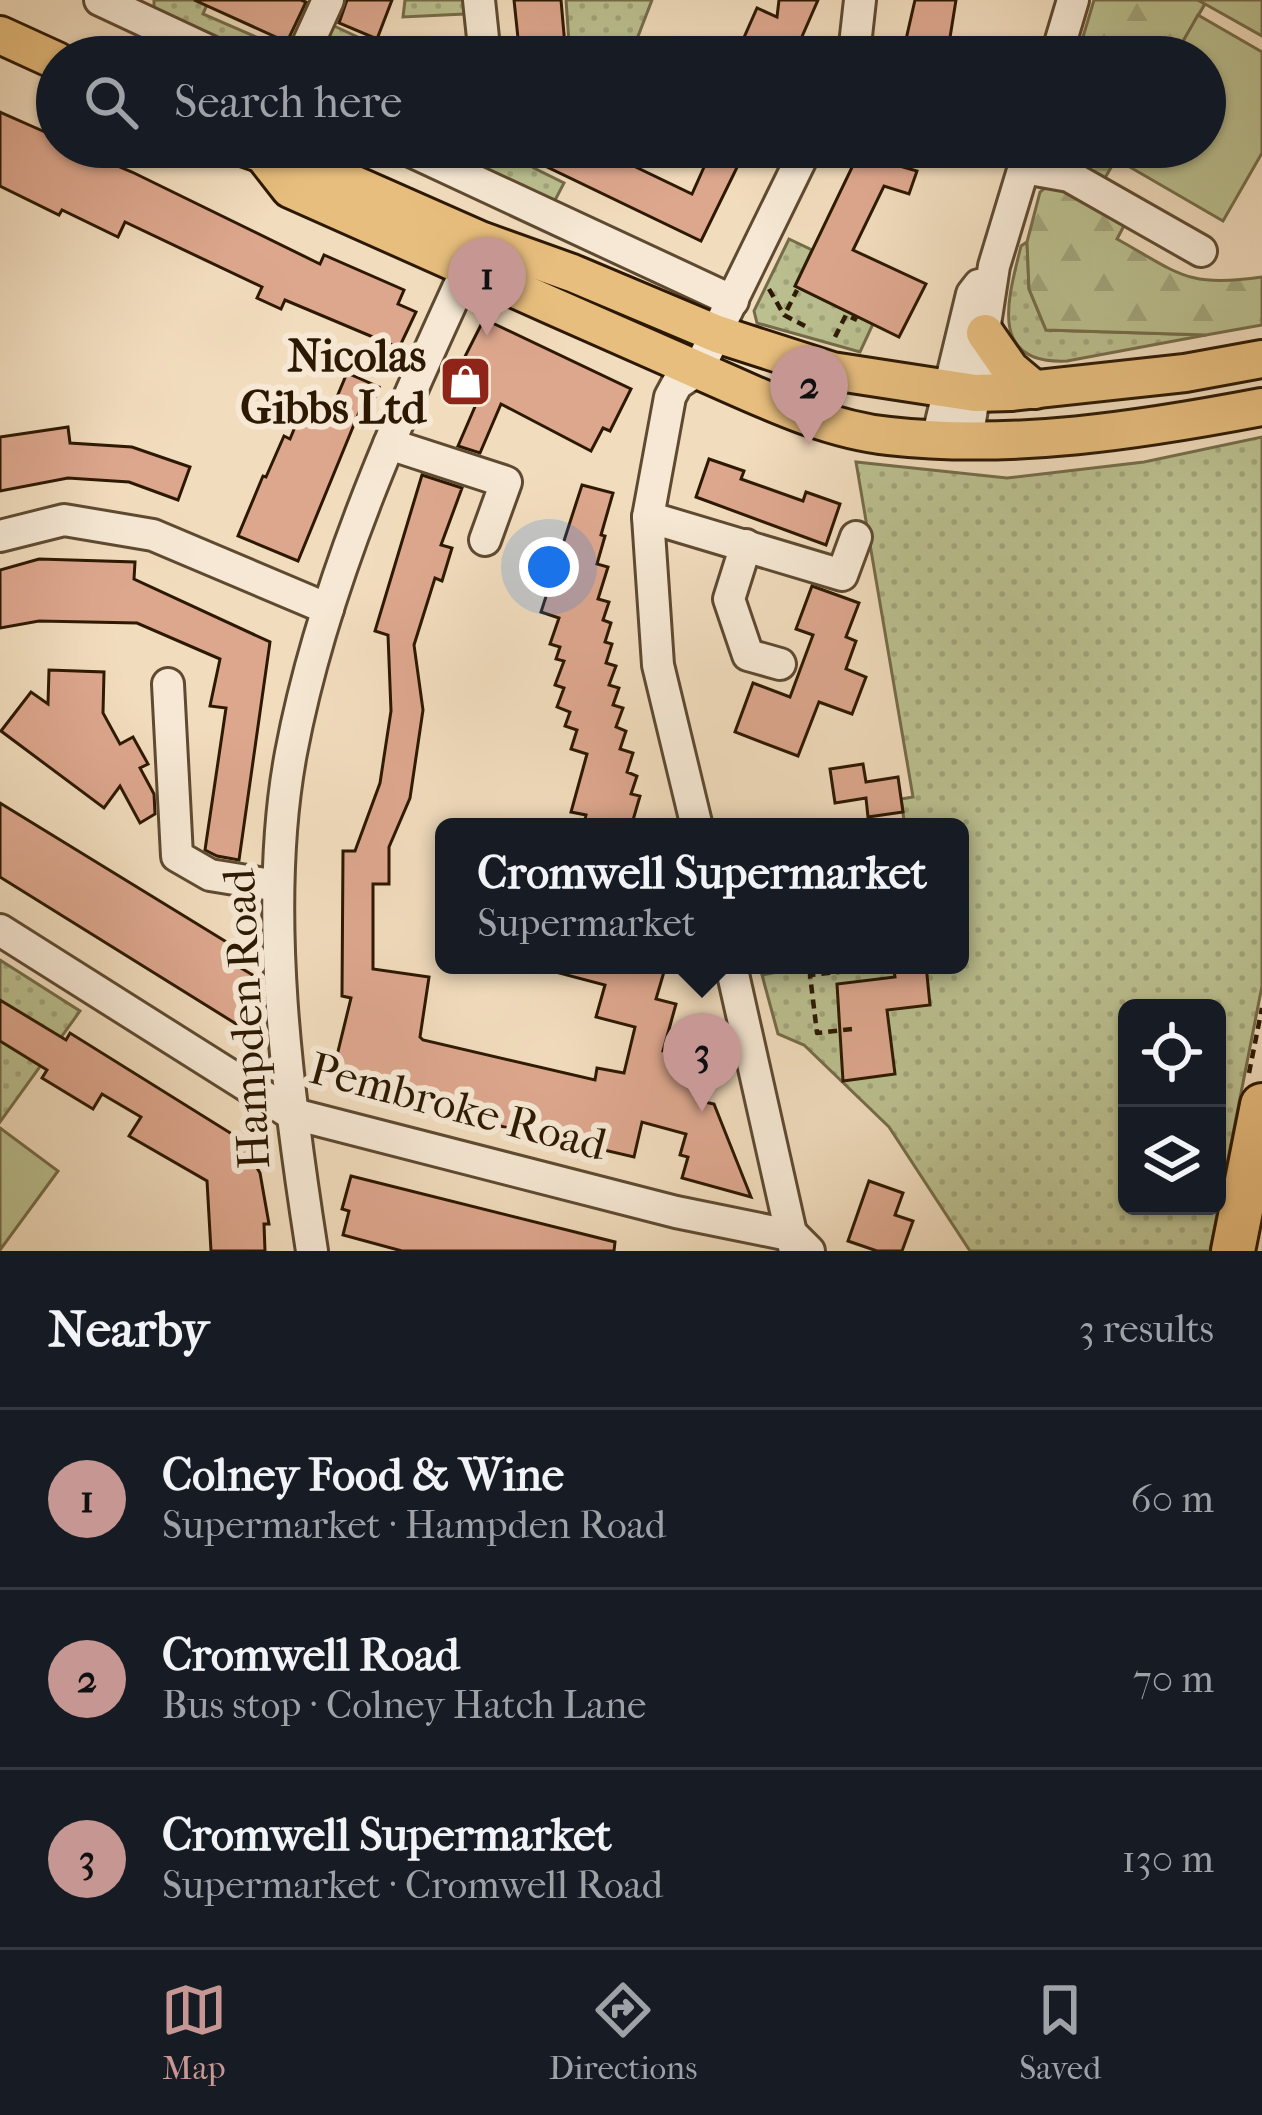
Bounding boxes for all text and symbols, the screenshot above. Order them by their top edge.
search box [36,36,1226,168]
icon: search [78,69,144,135]
text: Search here [174,76,402,129]
pin: 1 [448,237,526,336]
place label: Nicolas Gibbs Ltd [240,330,427,435]
pin: 2 [770,346,848,445]
shop icon: Nicolas Gibbs Ltd [437,354,493,410]
your location [519,537,579,597]
popup [435,818,969,974]
text: Cromwell Supermarket [477,847,927,900]
street label: Hampden Road [213,867,281,1171]
text: Supermarket [477,900,696,946]
map controls [1118,999,1226,1215]
button: locate [1118,999,1226,1107]
pin: 3 [663,1013,741,1112]
street label: Pembroke Road [304,1042,613,1172]
button: layers [1118,1107,1226,1215]
text: Nearby [48,1299,209,1359]
text: 3 results [1079,1306,1214,1352]
text: Colney Food & Wine [162,1449,564,1502]
text: 1 [80,1476,94,1522]
text: 60 m [1131,1476,1214,1522]
text: Supermarket · Hampden Road [162,1502,666,1548]
text: Cromwell Road [162,1629,460,1682]
text: 2 [77,1656,97,1702]
text: 70 m [1133,1656,1214,1702]
text: Bus stop · Colney Hatch Lane [162,1682,646,1728]
text: Cromwell Supermarket [162,1809,611,1862]
text: 3 [79,1836,95,1882]
text: 130 m [1122,1836,1214,1882]
text: Supermarket · Cromwell Road [162,1862,663,1908]
tab: Map [161,1977,227,2088]
tab: Directions [549,1977,697,2088]
tab: Saved [1019,1977,1101,2088]

